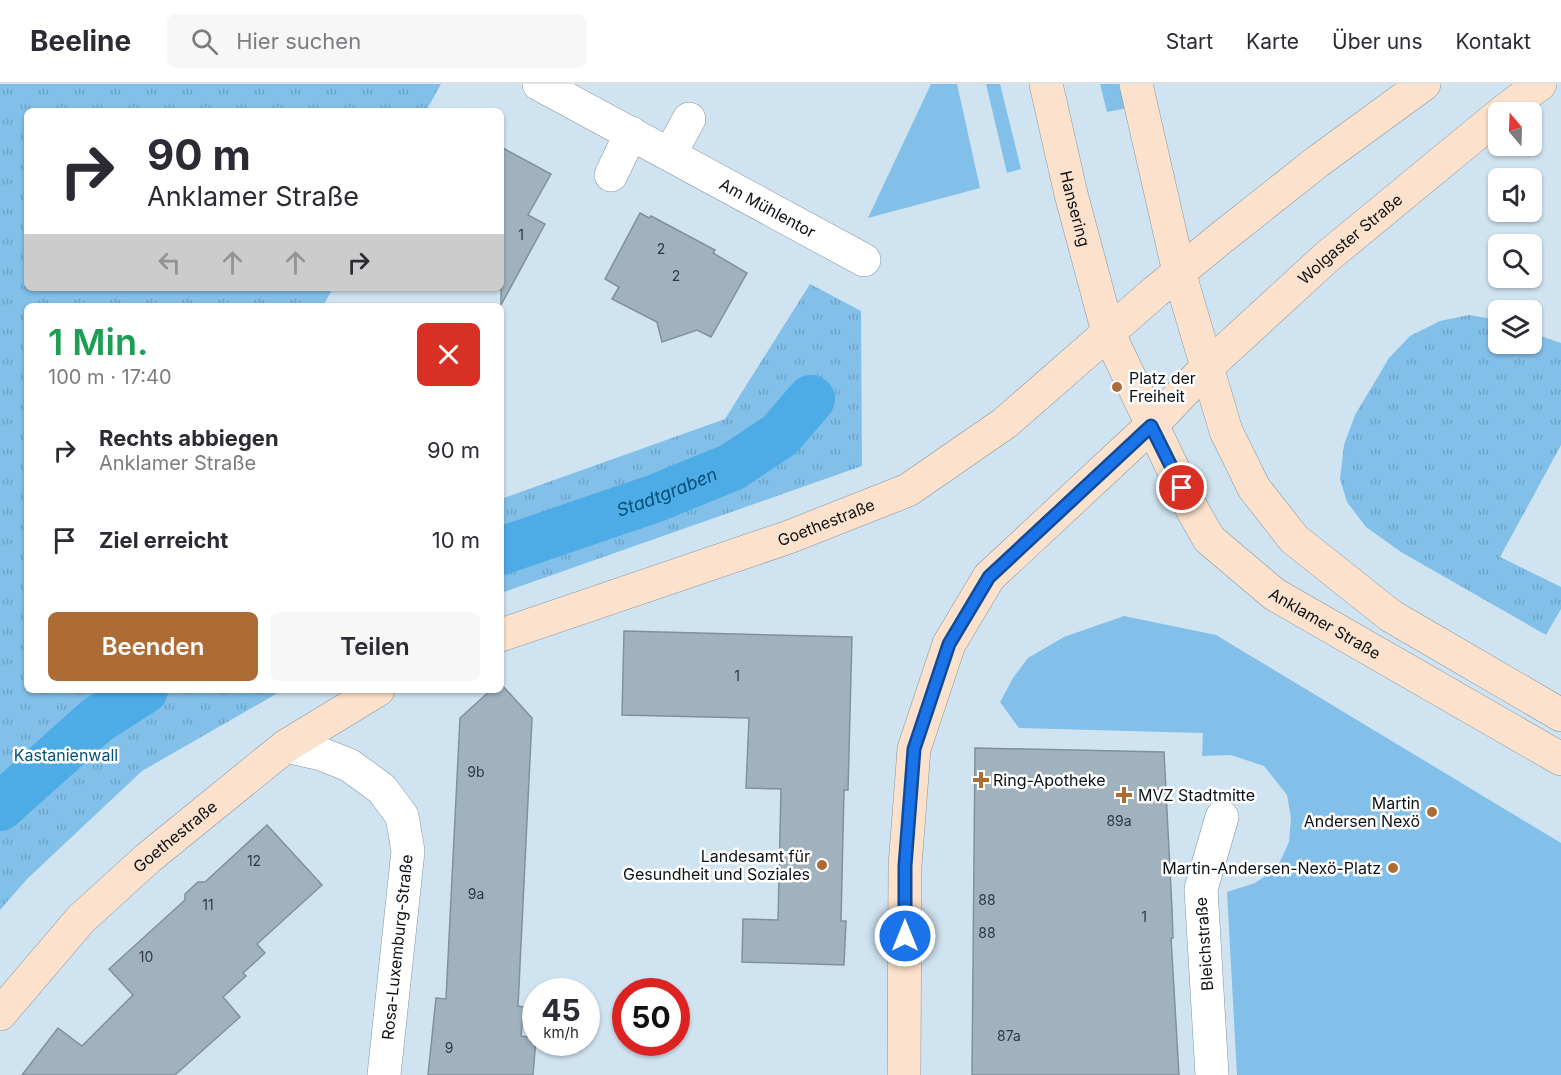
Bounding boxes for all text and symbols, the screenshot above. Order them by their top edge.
search box [167,14,587,68]
text: Beeline [30,24,131,58]
icon: search [188,25,221,58]
text: Hier suchen [236,28,361,54]
text: Start [1166,29,1213,54]
text: Karte [1246,29,1299,54]
text: Über uns [1332,29,1423,54]
text: Kontakt [1456,29,1531,54]
north arrow [1488,102,1542,156]
map controls [1488,102,1542,354]
text: 90 m [147,129,251,180]
icon: right [48,132,126,210]
button: sound [1488,168,1542,222]
street label: Hansering [1056,169,1095,249]
street label: Am Mühlentor [716,174,819,242]
text: Anklamer Straße [147,180,359,213]
street label: Wolgaster Straße [1294,189,1406,289]
house number: 1 [518,226,524,243]
button: search [1488,234,1542,288]
house number: 2 [657,240,665,257]
icon: left [153,246,186,279]
icon: ahead [216,246,249,279]
icon: ahead [279,246,312,279]
icon: right [342,246,375,279]
house number: 2 [672,267,680,284]
button: layers [1488,300,1542,354]
text: 1 Min. [48,320,148,364]
button: close [417,323,480,386]
text: 100 m · 17:40 [48,365,172,389]
place label: Platz der Freiheit [1129,368,1196,406]
marker: Platz der Freiheit [1110,380,1124,394]
text: Rechts abbiegen [99,425,279,451]
icon: right [48,434,81,467]
text: 90 m [427,437,480,463]
text: Anklamer Straße [99,451,256,475]
pin [1156,462,1207,513]
water label: Stadtgraben [614,463,720,521]
icon: arrive [1165,471,1198,504]
street label: Goethestraße [775,494,877,550]
icon: arrive [48,524,81,557]
text: Ziel erreicht [99,527,228,553]
text: 10 m [432,527,480,553]
street label: Anklamer Straße [1265,583,1384,663]
button: Beenden [48,612,258,681]
button: Teilen [270,612,480,681]
house number: 1 [734,667,740,684]
park label: Kastanienwall [14,745,118,765]
house number: 9b [467,763,485,780]
place label: Ring-Apotheke [993,770,1105,790]
marker: Ring-Apotheke [974,773,988,787]
place label: MVZ Stadtmitte [1138,785,1255,805]
marker: MVZ Stadtmitte [1115,786,1133,804]
place label: Martin Andersen Nexö [1304,793,1420,831]
street label: Goethestraße [129,796,221,877]
marker: Martin Andersen Nexö [1425,805,1439,819]
house number: 89a [1106,812,1132,829]
place label: Landesamt für Gesundheit und Soziales [623,846,810,884]
house number: 12 [247,852,261,869]
street label: Rosa-Luxemburg-Straße [377,853,417,1041]
marker: Landesamt für Gesundheit und Soziales [815,858,829,872]
place label: Martin-Andersen-Nexö-Platz [1162,858,1381,878]
marker: Martin-Andersen-Nexö-Platz [1386,861,1400,875]
house number: 9a [468,885,484,902]
house number: 88 [978,891,996,908]
house number: 11 [202,896,214,913]
street label: Bleichstraße [1191,896,1217,992]
position arrow [873,904,937,968]
house number: 1 [1141,908,1147,925]
house number: 88 [978,924,996,941]
house number: 10 [139,948,153,965]
speed limit sign: 50 [612,978,690,1056]
text: 45 [541,992,581,1028]
text: km/h [543,1023,579,1042]
house number: 87a [997,1027,1021,1044]
house number: 9 [445,1039,453,1056]

